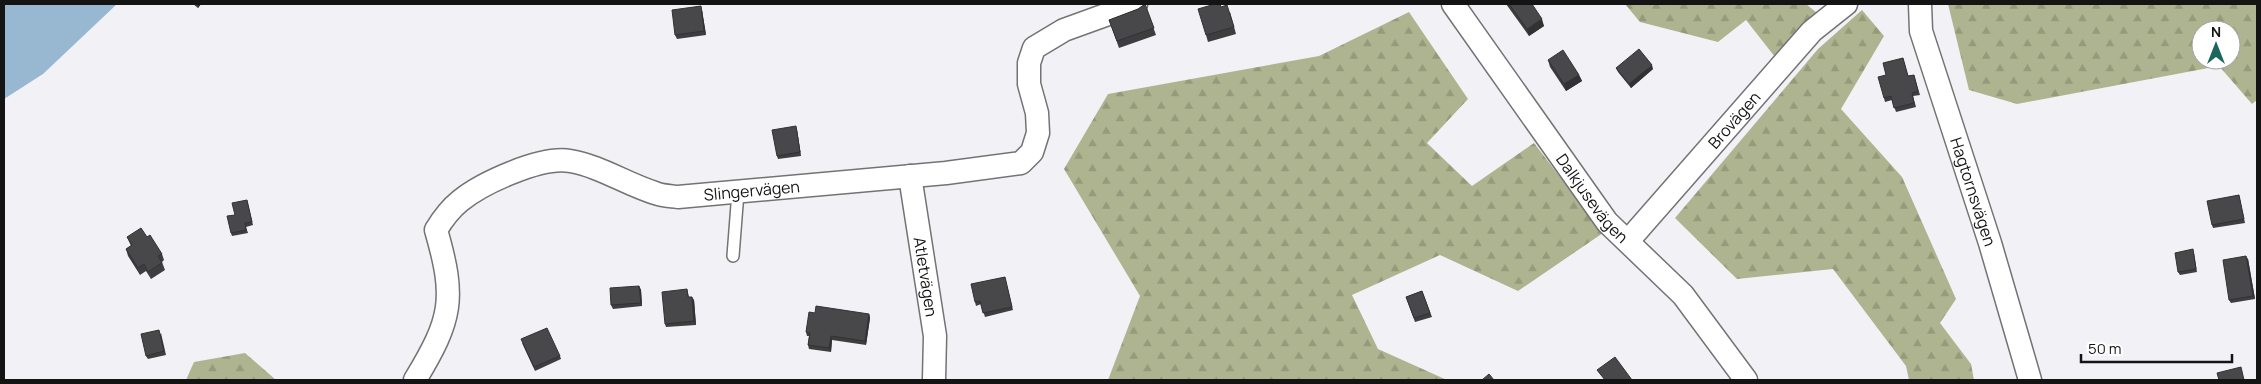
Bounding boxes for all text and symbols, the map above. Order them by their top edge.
north arrow [2191,20,2241,70]
text: N [2211,22,2221,41]
street label: Brovägen [1703,87,1765,153]
street label: Hagtornsvägen [1945,135,2001,249]
street label: Dalkjusevägen [1551,149,1633,248]
street label: Slingervägen [703,175,801,206]
street label: Atletvägen [909,235,943,318]
scale bar [2081,332,2232,364]
text: 50 m [2088,338,2122,359]

